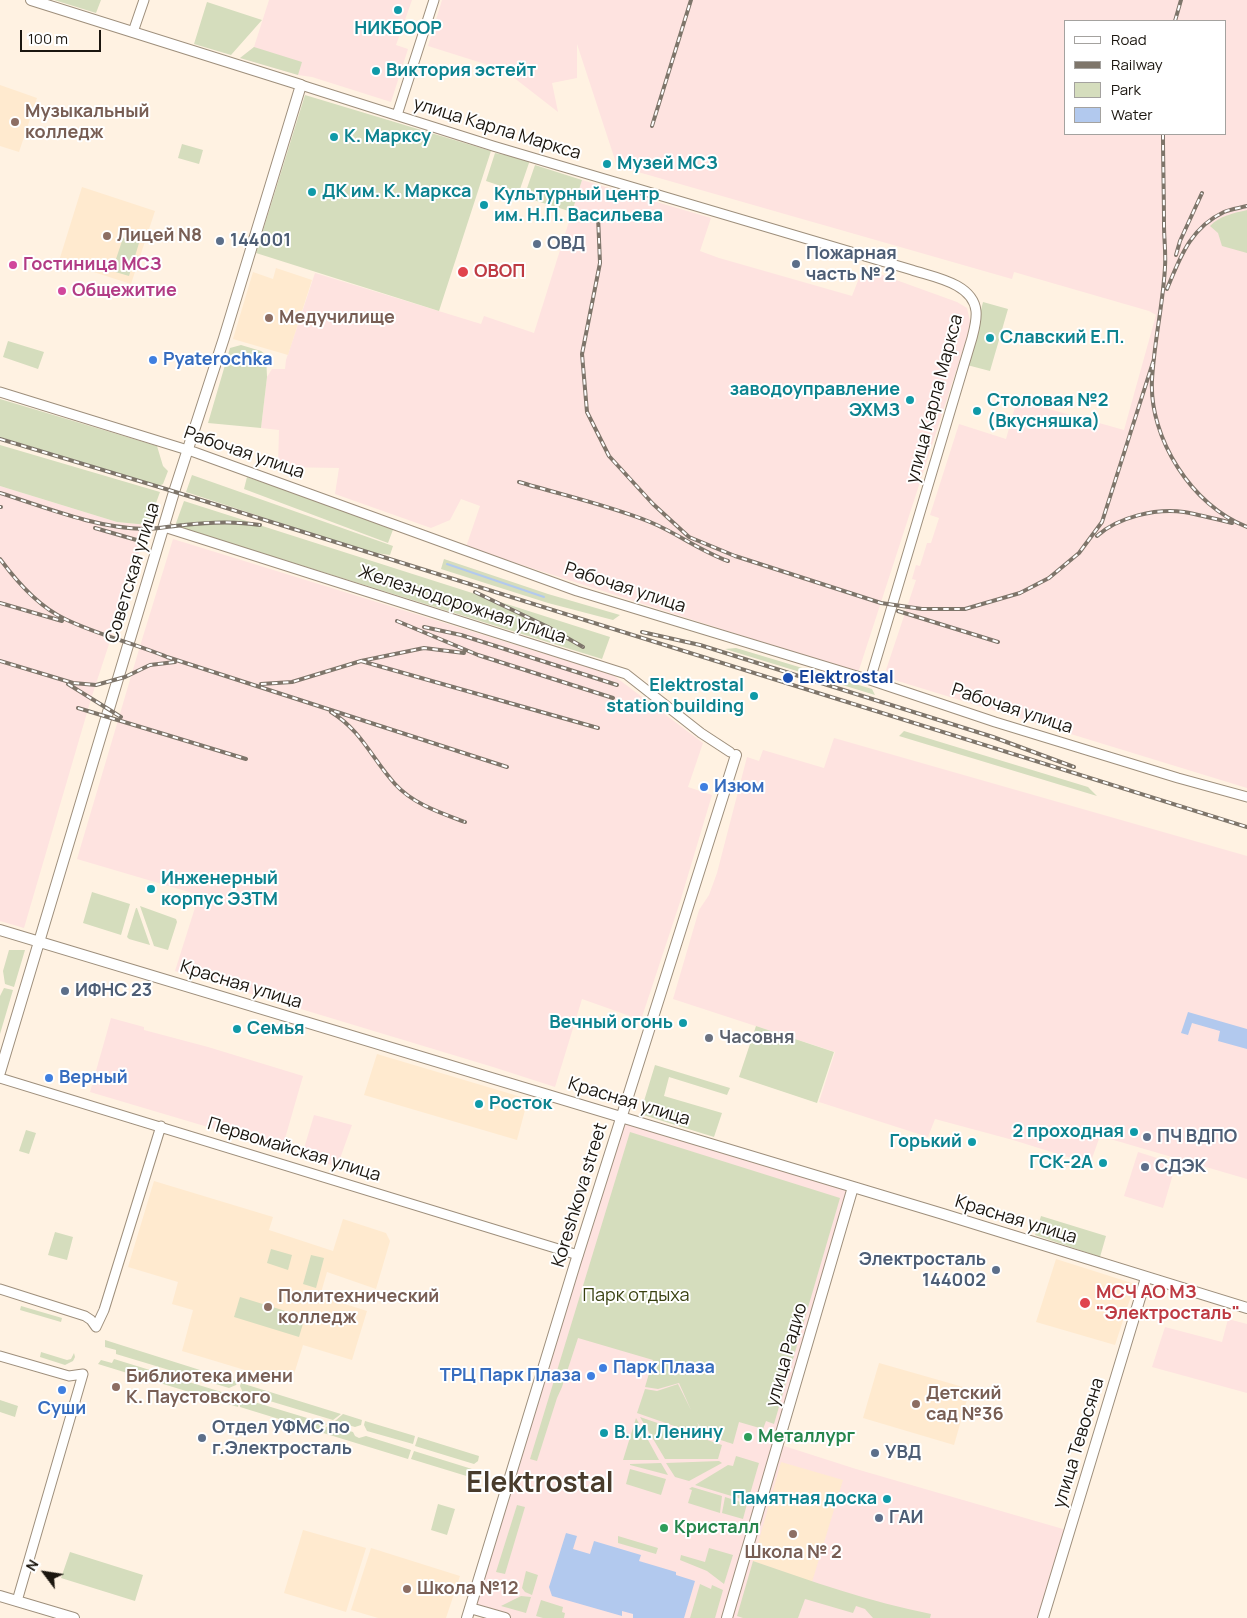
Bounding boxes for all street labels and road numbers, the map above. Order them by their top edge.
street label: улица Карла Маркса [411,93,583,165]
street label: улица Карла Маркса [902,312,968,486]
street label: Рабочая улица [181,422,307,484]
street label: Советская улица [101,500,165,646]
street label: Рабочая улица [562,558,688,618]
street label: Железнодорожная улица [355,561,569,649]
street label: Рабочая улица [949,679,1075,739]
street label: Красная улица [177,956,305,1014]
street label: Красная улица [565,1073,693,1131]
street label: Первомайская улица [205,1113,383,1187]
street label: Koreshkova street [548,1120,612,1270]
street label: Красная улица [952,1191,1080,1249]
street label: улица Радио [762,1301,812,1409]
street label: улица Тевосяна [1049,1375,1109,1511]

